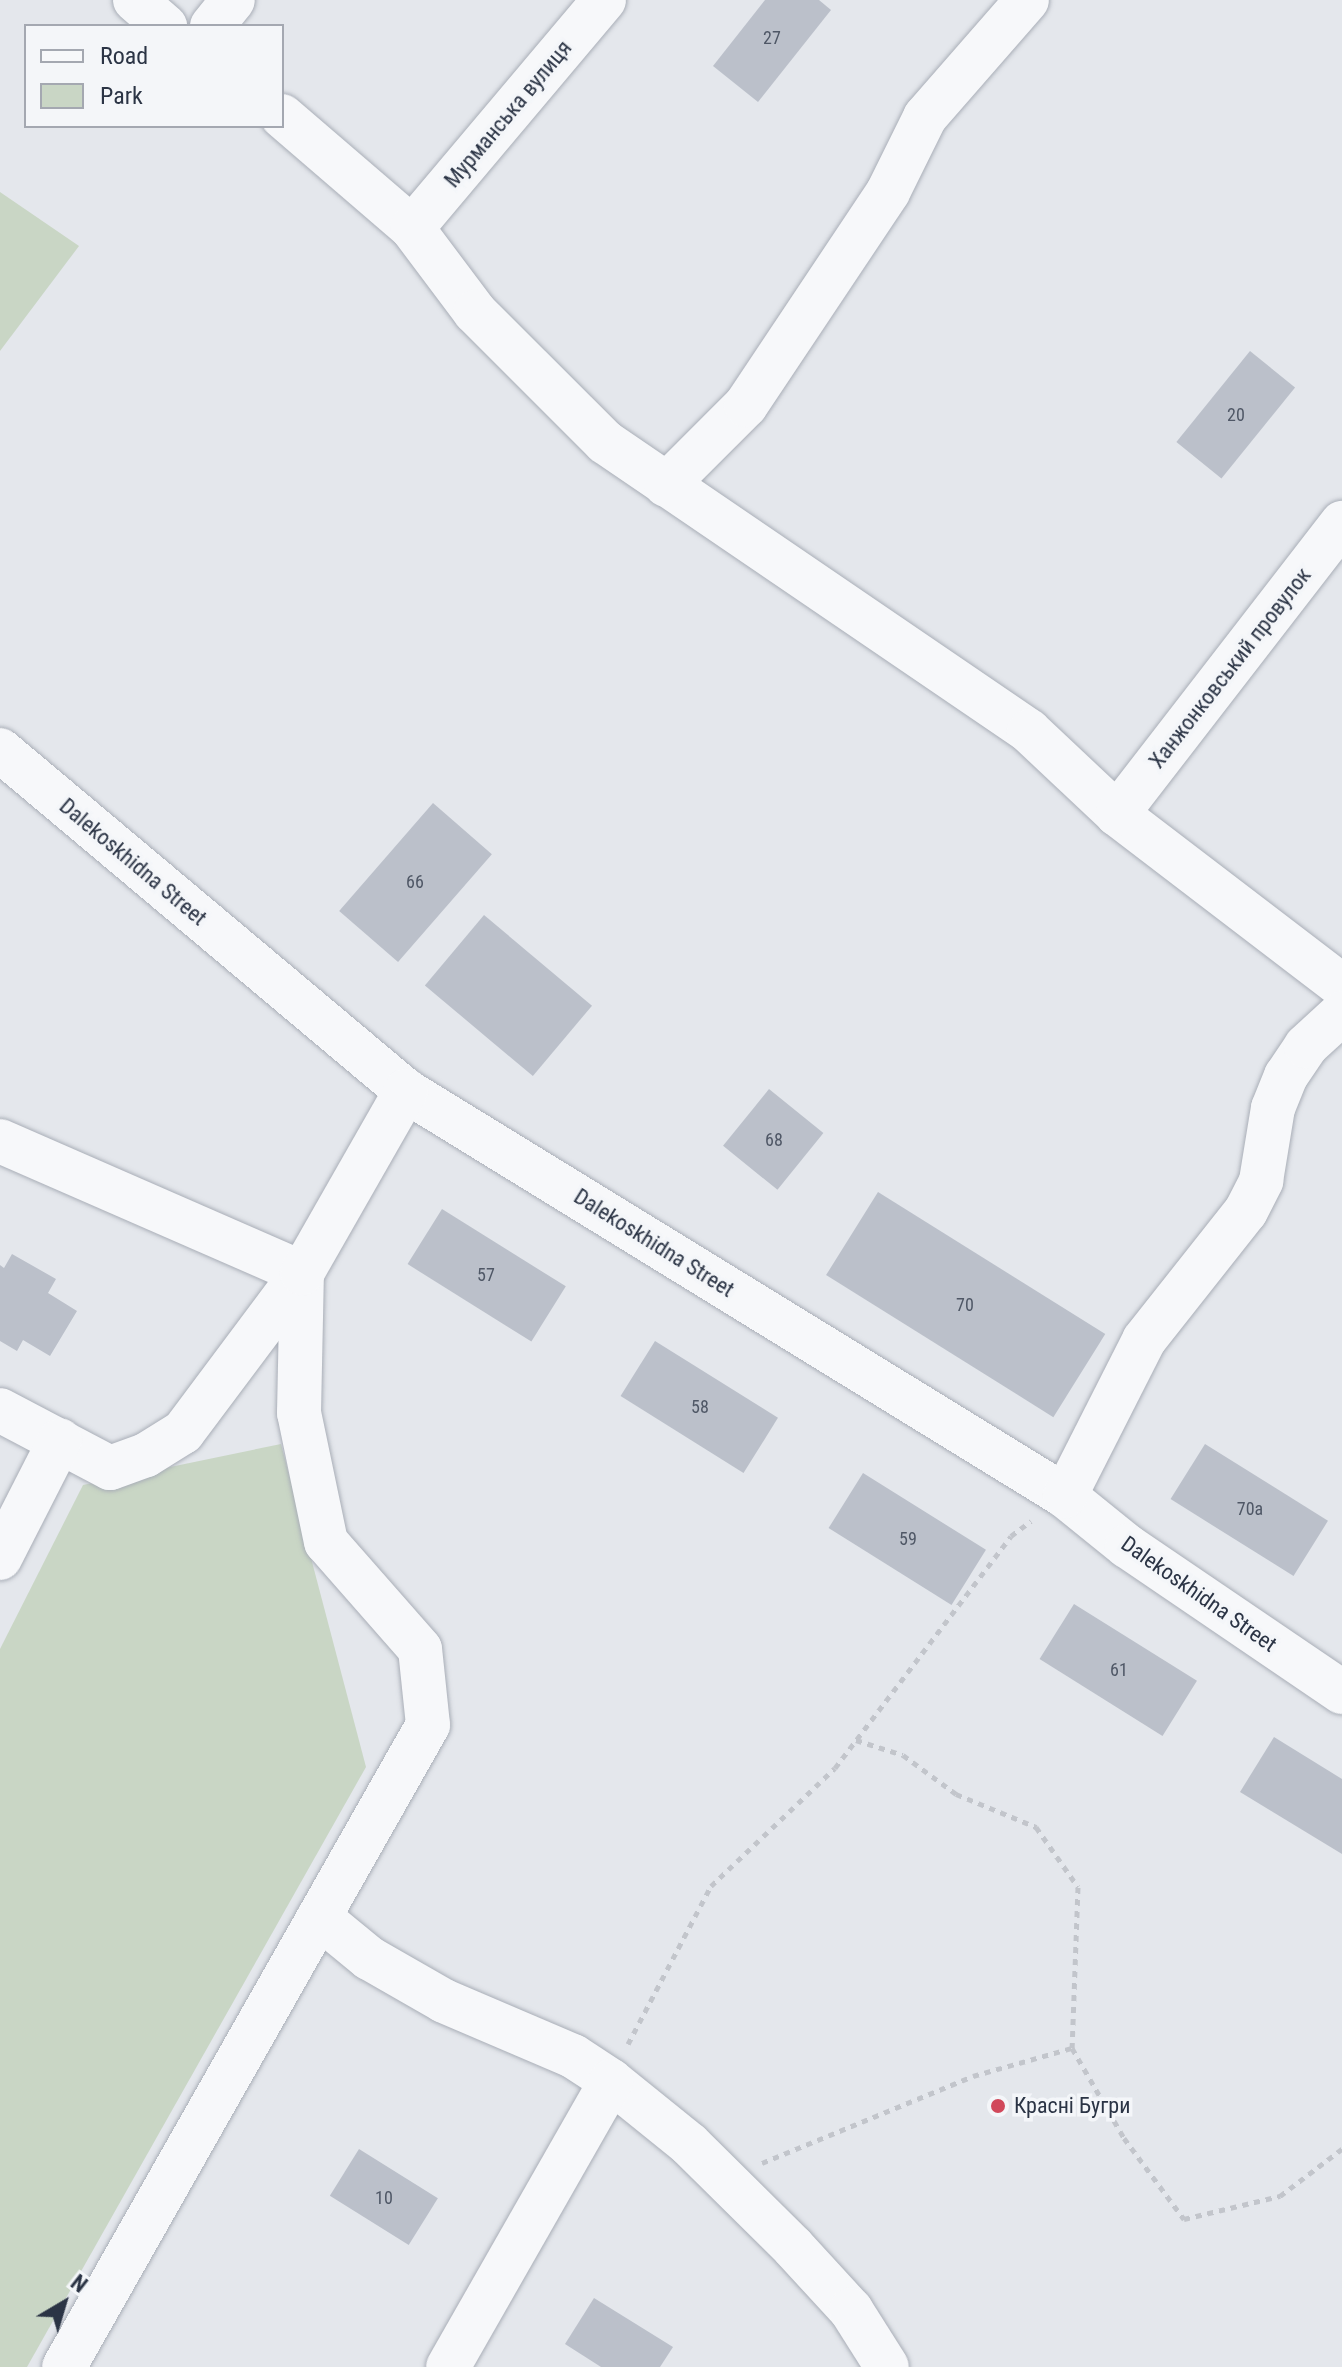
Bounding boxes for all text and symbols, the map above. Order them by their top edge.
legend [24,24,284,128]
house number: 27 [763,27,781,49]
street label: Мурманська вулиця [439,35,577,193]
text: Road [100,42,148,70]
text: Park [100,82,143,110]
house number: 20 [1227,404,1245,426]
street label: Ханжонковський провулок [1143,562,1317,774]
street label: Dalekoskhidna Street [54,793,212,931]
house number: 66 [406,871,424,893]
house number: 68 [765,1129,783,1151]
street label: Dalekoskhidna Street [569,1183,739,1303]
house number: 57 [477,1264,495,1286]
house number: 70 [956,1294,974,1316]
house number: 58 [691,1396,709,1418]
house number: 70а [1237,1498,1263,1520]
house number: 59 [899,1528,917,1550]
street label: Dalekoskhidna Street [1116,1530,1282,1658]
house number: 61 [1110,1659,1128,1681]
place label: Красні Бугри [1014,2093,1130,2119]
marker: Красні Бугри [989,2097,1007,2115]
house number: 10 [375,2187,393,2209]
north arrow [24,2263,104,2343]
text: N [66,2270,92,2298]

